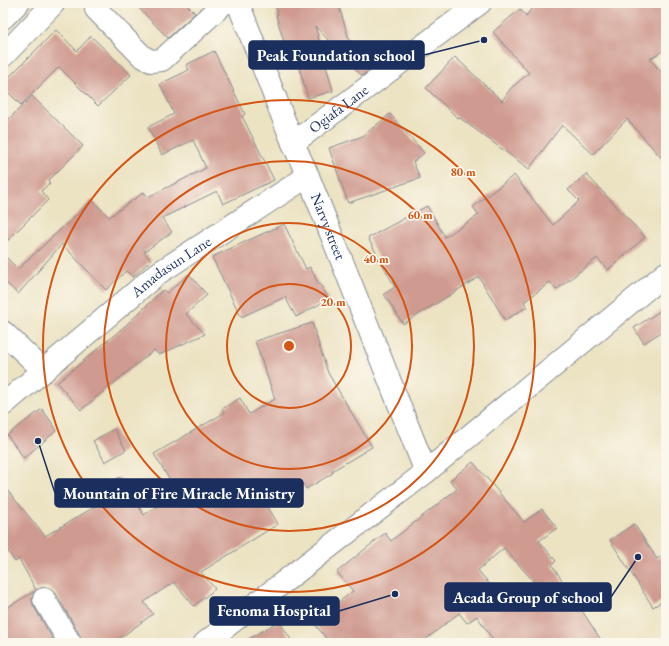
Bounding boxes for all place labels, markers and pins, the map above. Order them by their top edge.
callout: Peak Foundation school [249,41,424,69]
centre of rings [282,339,296,353]
callout: Mountain of Fire Miracle Ministry [55,479,303,507]
callout: Acada Group of school [445,583,611,611]
callout: Fenoma Hospital [210,597,339,625]

